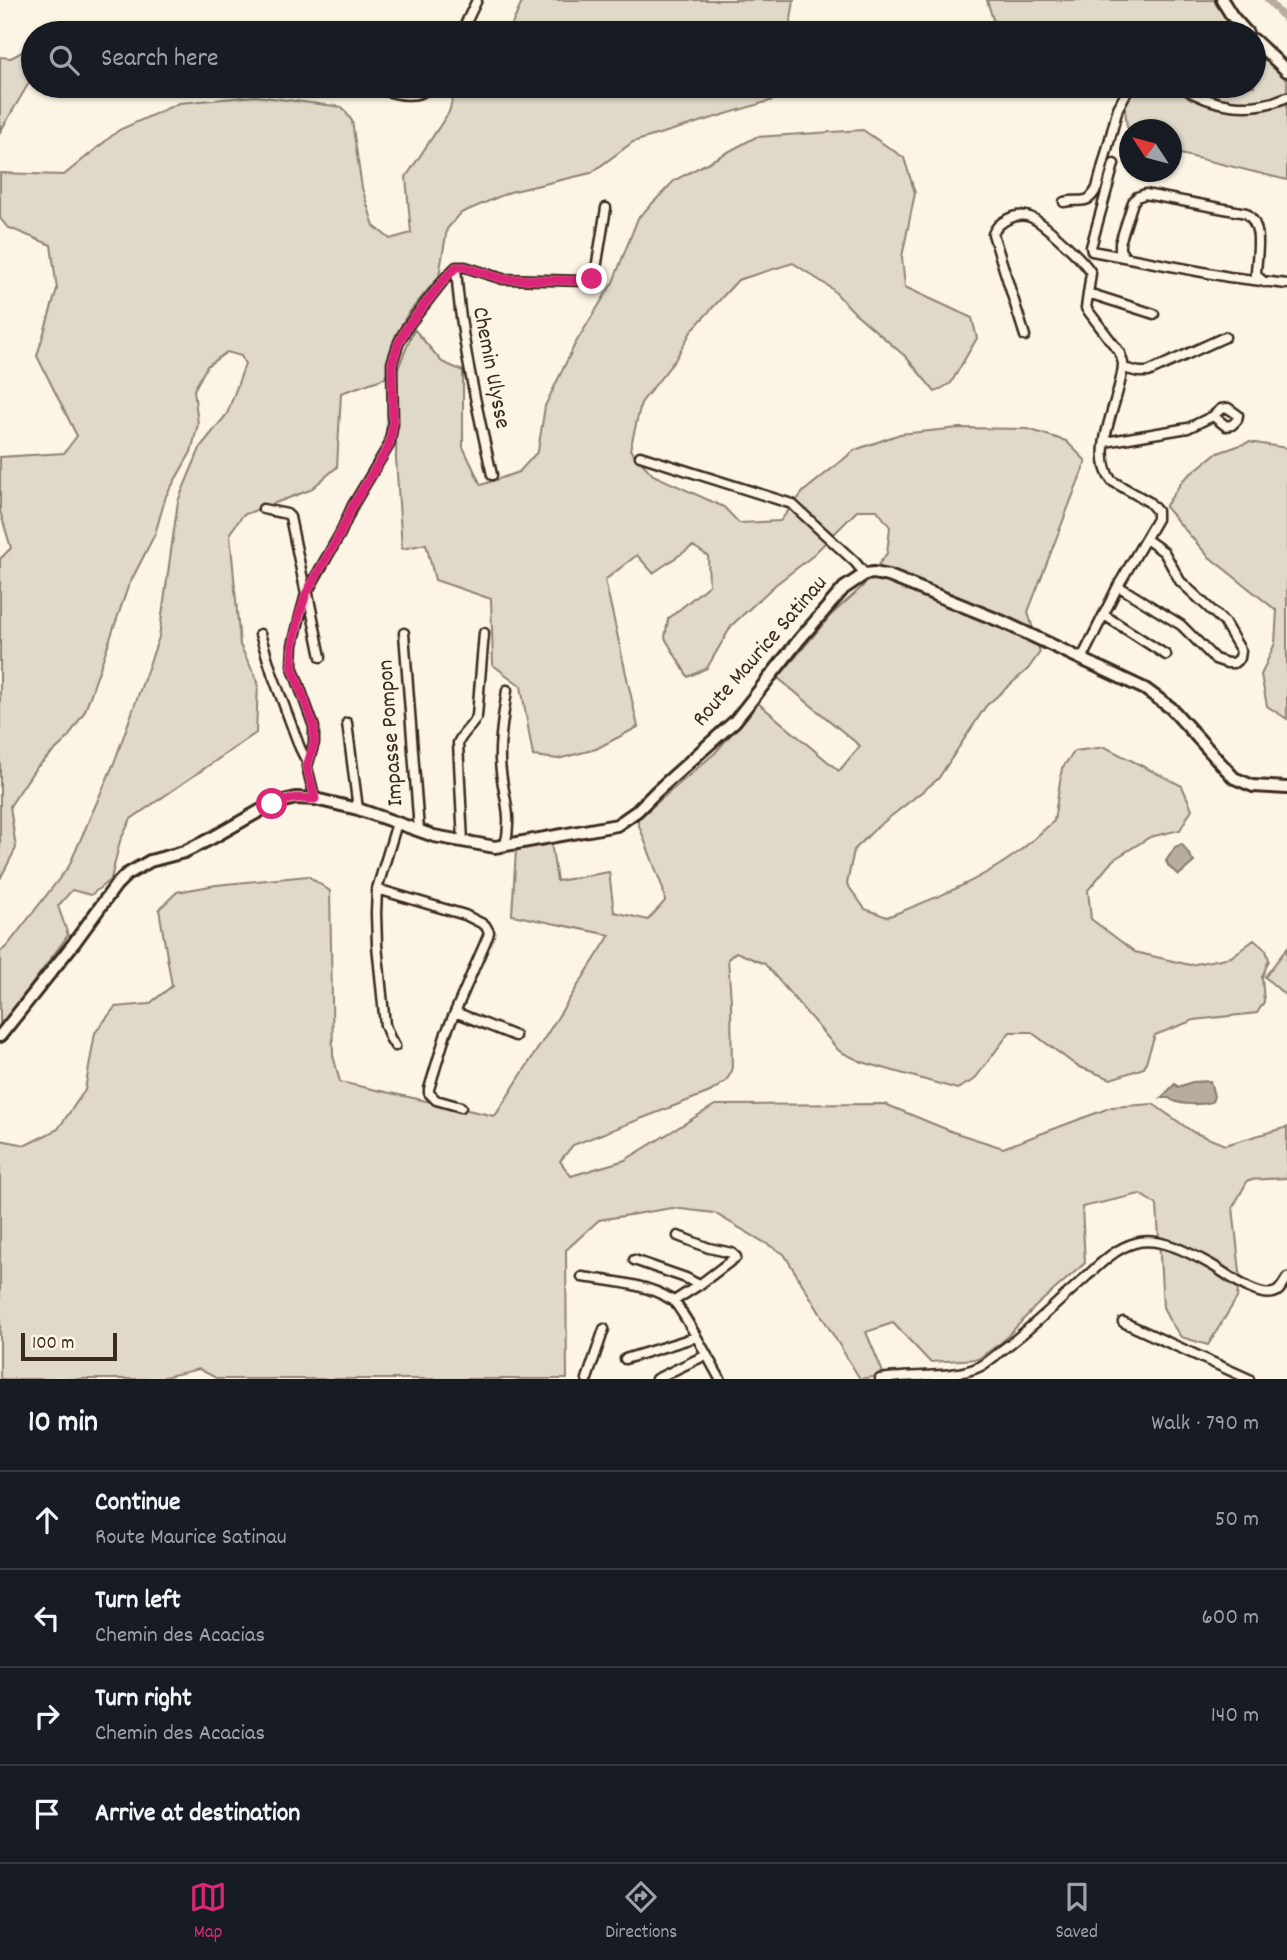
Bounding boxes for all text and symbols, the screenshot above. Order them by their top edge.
search box [21,21,1266,98]
icon: search [45,41,83,79]
text: Search here [101,41,219,78]
north arrow [1119,119,1182,182]
route end [576,263,607,294]
street label: Chemin Ulysse [462,304,518,432]
street label: Route Maurice Satinau [686,569,836,735]
street label: Impasse Pompon [370,659,414,807]
route start [256,788,287,819]
scale bar [21,1330,117,1362]
text: 100 m [32,1331,74,1358]
text: 10 min [28,1403,98,1446]
text: Walk · 790 m [1151,1408,1259,1441]
text: Continue [95,1485,180,1522]
icon: ahead [28,1501,66,1539]
text: 50 m [1215,1504,1259,1537]
text: Route Maurice Satinau [95,1522,287,1555]
text: Turn left [95,1583,181,1620]
icon: left [28,1599,66,1637]
text: 600 m [1202,1602,1259,1635]
text: Chemin des Acacias [95,1620,265,1653]
text: Turn right [95,1681,192,1718]
icon: right [28,1697,66,1735]
text: 140 m [1211,1700,1259,1733]
text: Chemin des Acacias [95,1718,265,1751]
icon: arrive [28,1795,66,1833]
text: Arrive at destination [95,1796,300,1833]
tab: Map [189,1878,227,1947]
tab: Directions [605,1878,677,1947]
tab: Saved [1055,1878,1098,1947]

